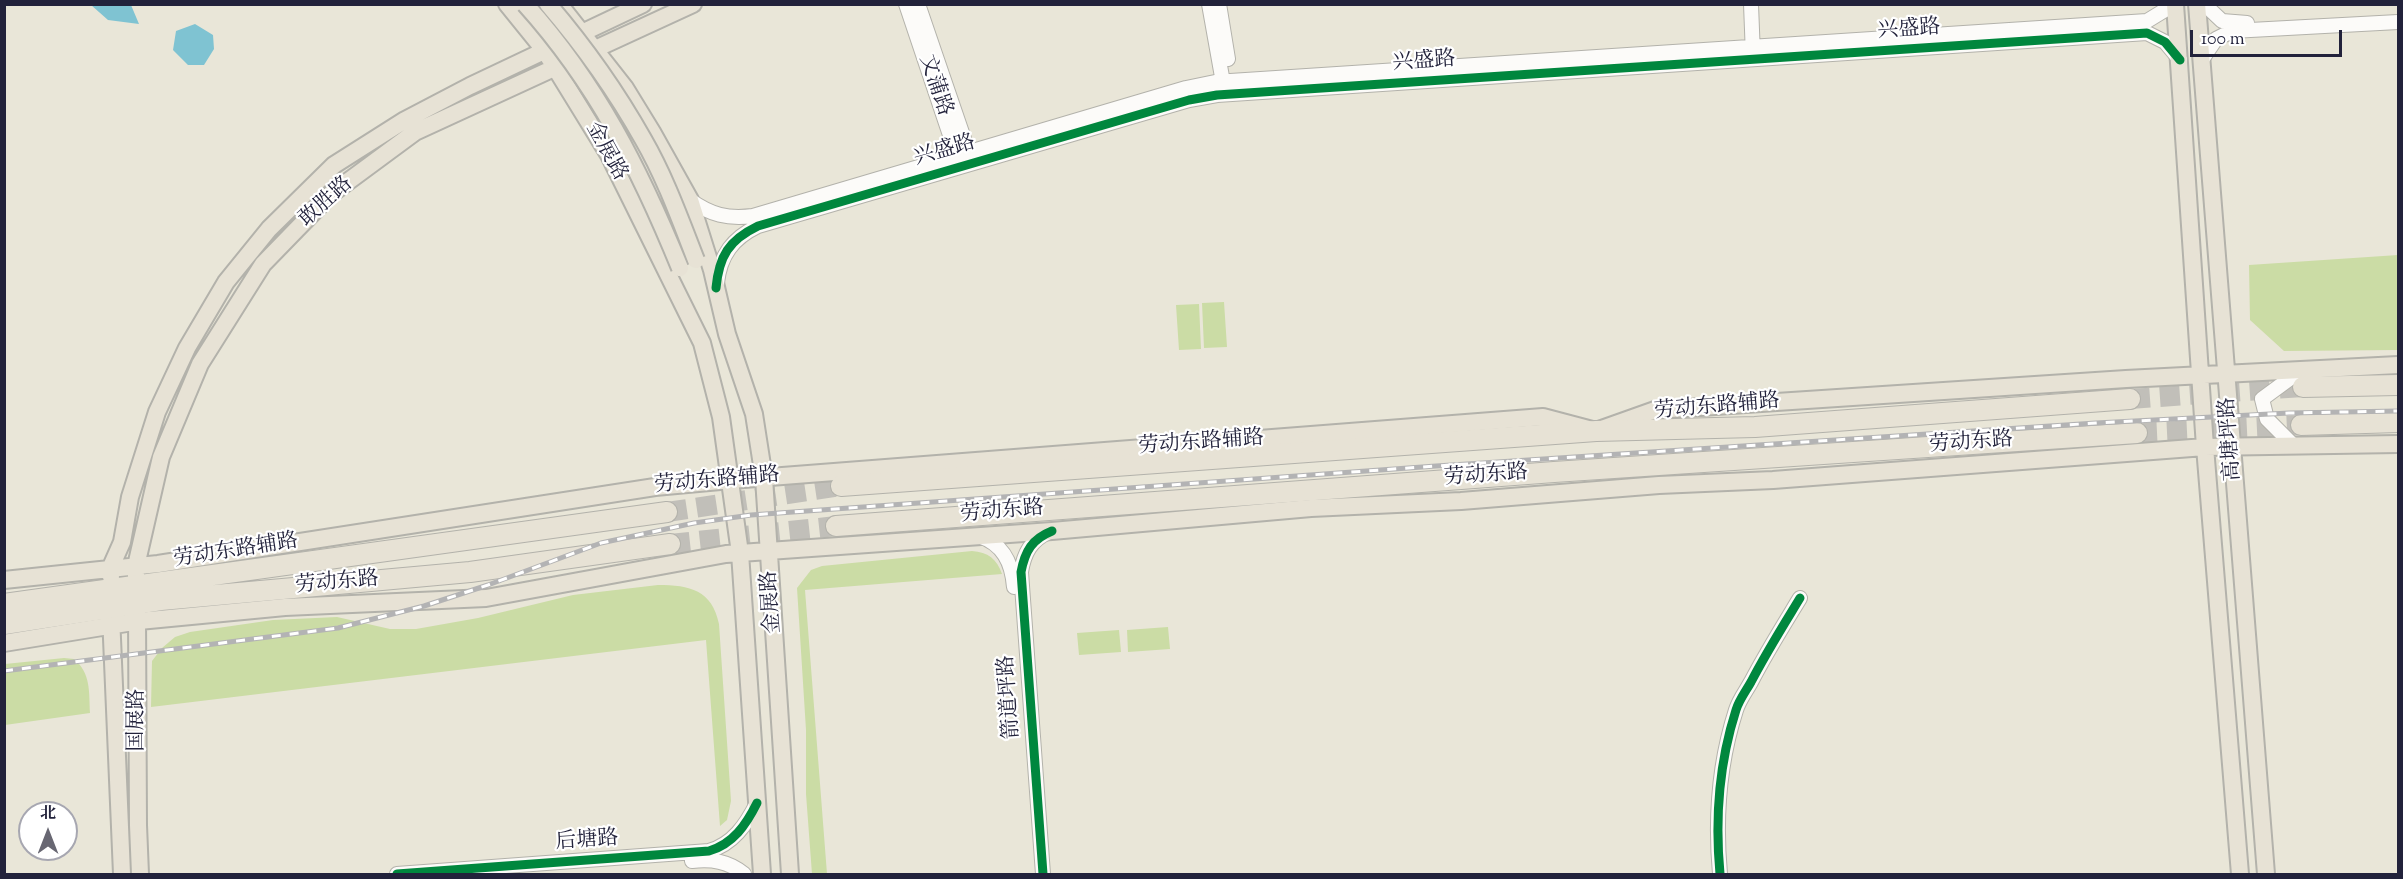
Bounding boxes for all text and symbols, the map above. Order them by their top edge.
street label: 兴盛路 [1877,16,1941,46]
scale bar [2193,18,2344,56]
text: 100 m [2201,27,2245,53]
street label: 兴盛路 [1392,48,1456,78]
street label: 文蒲路 [912,52,956,120]
street label: 金展路 [579,118,631,186]
street label: 兴盛路 [911,131,979,173]
street label: 敢胜路 [295,173,359,233]
street label: 劳动东路辅路 [1653,390,1781,426]
street label: 高塘坪路 [2217,396,2247,482]
street label: 劳动东路辅路 [1137,427,1265,461]
street label: 劳动东路 [1928,429,2014,459]
street label: 劳动东路 [1443,462,1529,492]
street label: 劳动东路辅路 [653,464,781,500]
street label: 劳动东路 [959,497,1045,529]
street label: 劳动东路辅路 [172,530,300,574]
street label: 劳动东路 [294,568,380,600]
street label: 金展路 [758,570,788,634]
street label: 箭道坪路 [996,654,1026,740]
street label: 国展路 [125,689,151,751]
north arrow [18,801,78,861]
text: 北 [40,803,56,826]
street label: 后塘路 [555,827,619,857]

